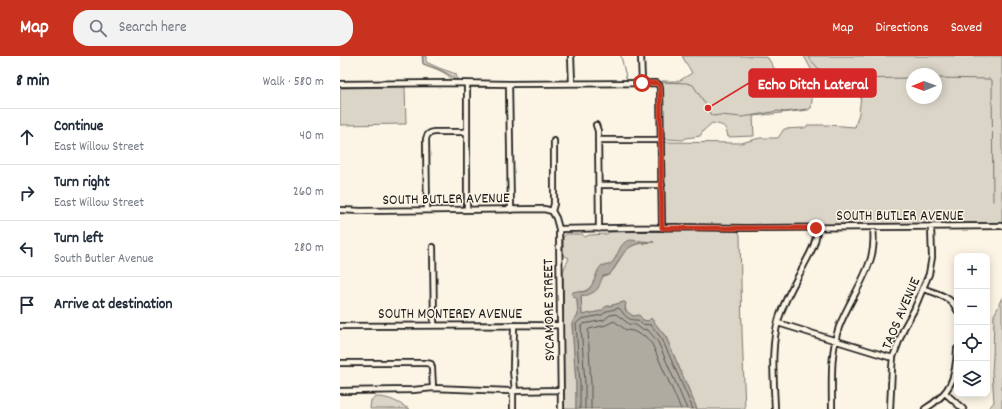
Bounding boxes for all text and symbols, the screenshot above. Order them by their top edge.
search box [73,10,353,46]
text: Map [20,15,49,42]
icon: search [87,17,109,39]
text: Search here [119,17,187,39]
text: Map [832,18,854,38]
text: Directions [876,18,929,38]
text: Saved [951,18,982,38]
north arrow [906,68,942,104]
callout: Echo Ditch Lateral [749,69,876,97]
text: 8 min [16,70,49,94]
text: Walk · 580 m [263,73,324,92]
route start [633,74,651,92]
text: Echo Ditch Lateral [758,74,868,97]
text: Continue [54,116,103,138]
icon: ahead [16,126,38,148]
text: 40 m [300,127,324,146]
text: East Willow Street [54,138,144,157]
text: Turn right [54,172,110,194]
icon: right [16,182,38,204]
text: 260 m [293,183,324,202]
street label: SOUTH BUTLER AVENUE [382,188,510,212]
text: East Willow Street [54,194,144,213]
street label: SOUTH BUTLER AVENUE [836,206,964,228]
route end [807,219,825,237]
text: Turn left [54,228,103,250]
icon: left [16,238,38,260]
text: 280 m [294,239,324,258]
text: South Butler Avenue [54,250,154,269]
map controls [954,253,990,397]
button: + [954,253,990,289]
street label: SYCAMORE STREET [538,259,562,361]
street label: TAOS AVENUE [877,274,927,353]
button: − [954,289,990,325]
icon: arrive [16,294,38,316]
text: Arrive at destination [54,294,172,316]
street label: SOUTH MONTEREY AVENUE [378,304,522,326]
button: locate [954,325,990,361]
button: layers [954,361,990,397]

